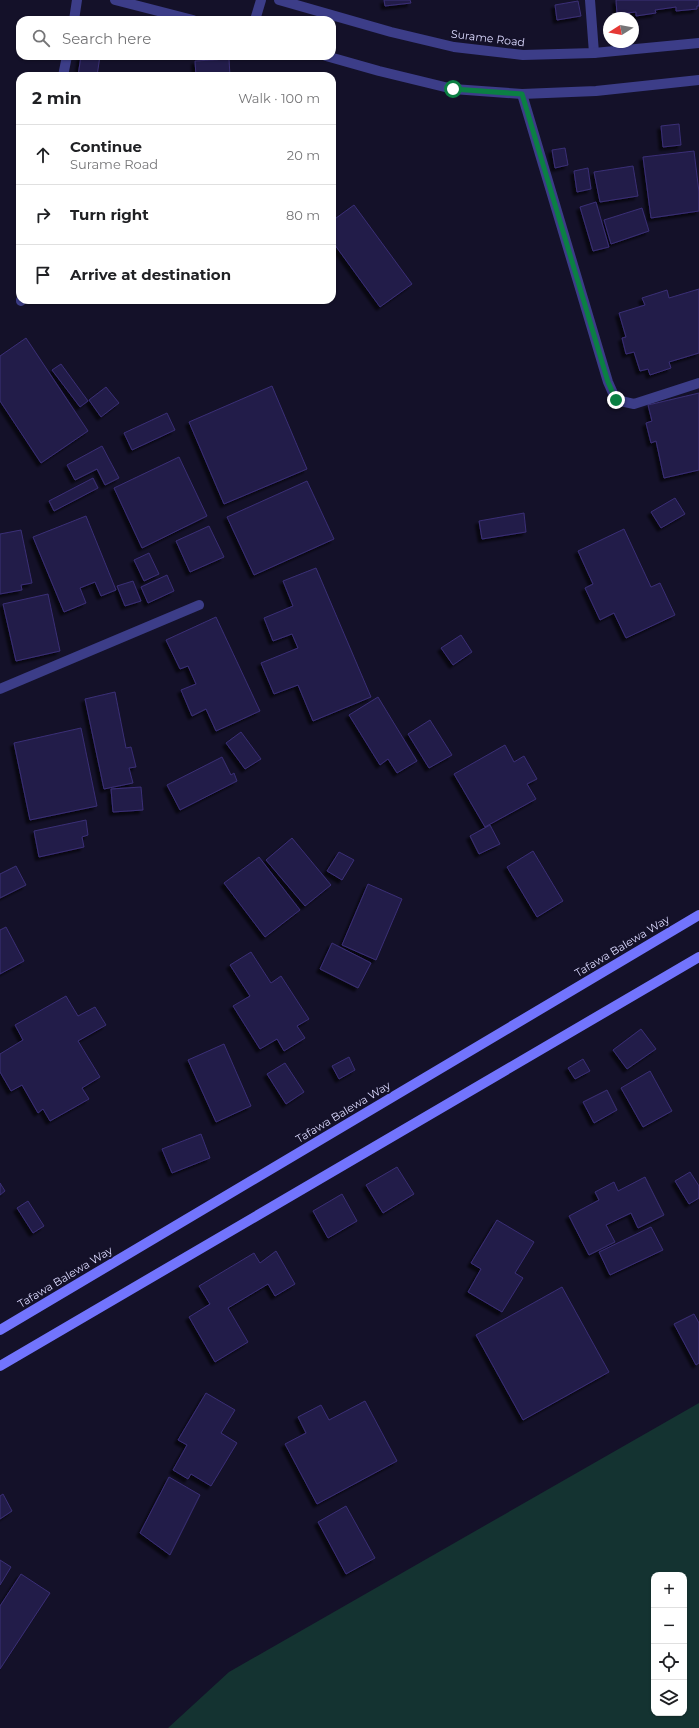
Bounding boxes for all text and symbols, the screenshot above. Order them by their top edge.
north arrow [603,12,639,48]
search box [16,16,336,60]
icon: search [30,27,52,49]
street label: Surame Road [450,27,526,49]
text: Search here [62,29,151,48]
route start [444,80,462,98]
text: 2 min [32,88,82,108]
text: Walk · 100 m [238,90,320,106]
text: Continue [70,137,142,156]
icon: ahead [32,144,54,166]
text: 20 m [287,147,320,163]
text: Surame Road [70,156,158,172]
icon: right [32,204,54,226]
text: Turn right [70,205,149,224]
text: 80 m [286,207,320,223]
icon: arrive [32,264,54,286]
text: Arrive at destination [70,265,231,284]
route end [607,391,625,409]
street label: Tafawa Balewa Way [572,912,672,980]
street label: Tafawa Balewa Way [293,1078,393,1146]
street label: Tafawa Balewa Way [15,1243,115,1311]
map controls [651,1572,687,1716]
button: + [651,1572,687,1608]
button: − [651,1608,687,1644]
button: locate [651,1644,687,1680]
button: layers [651,1680,687,1716]

